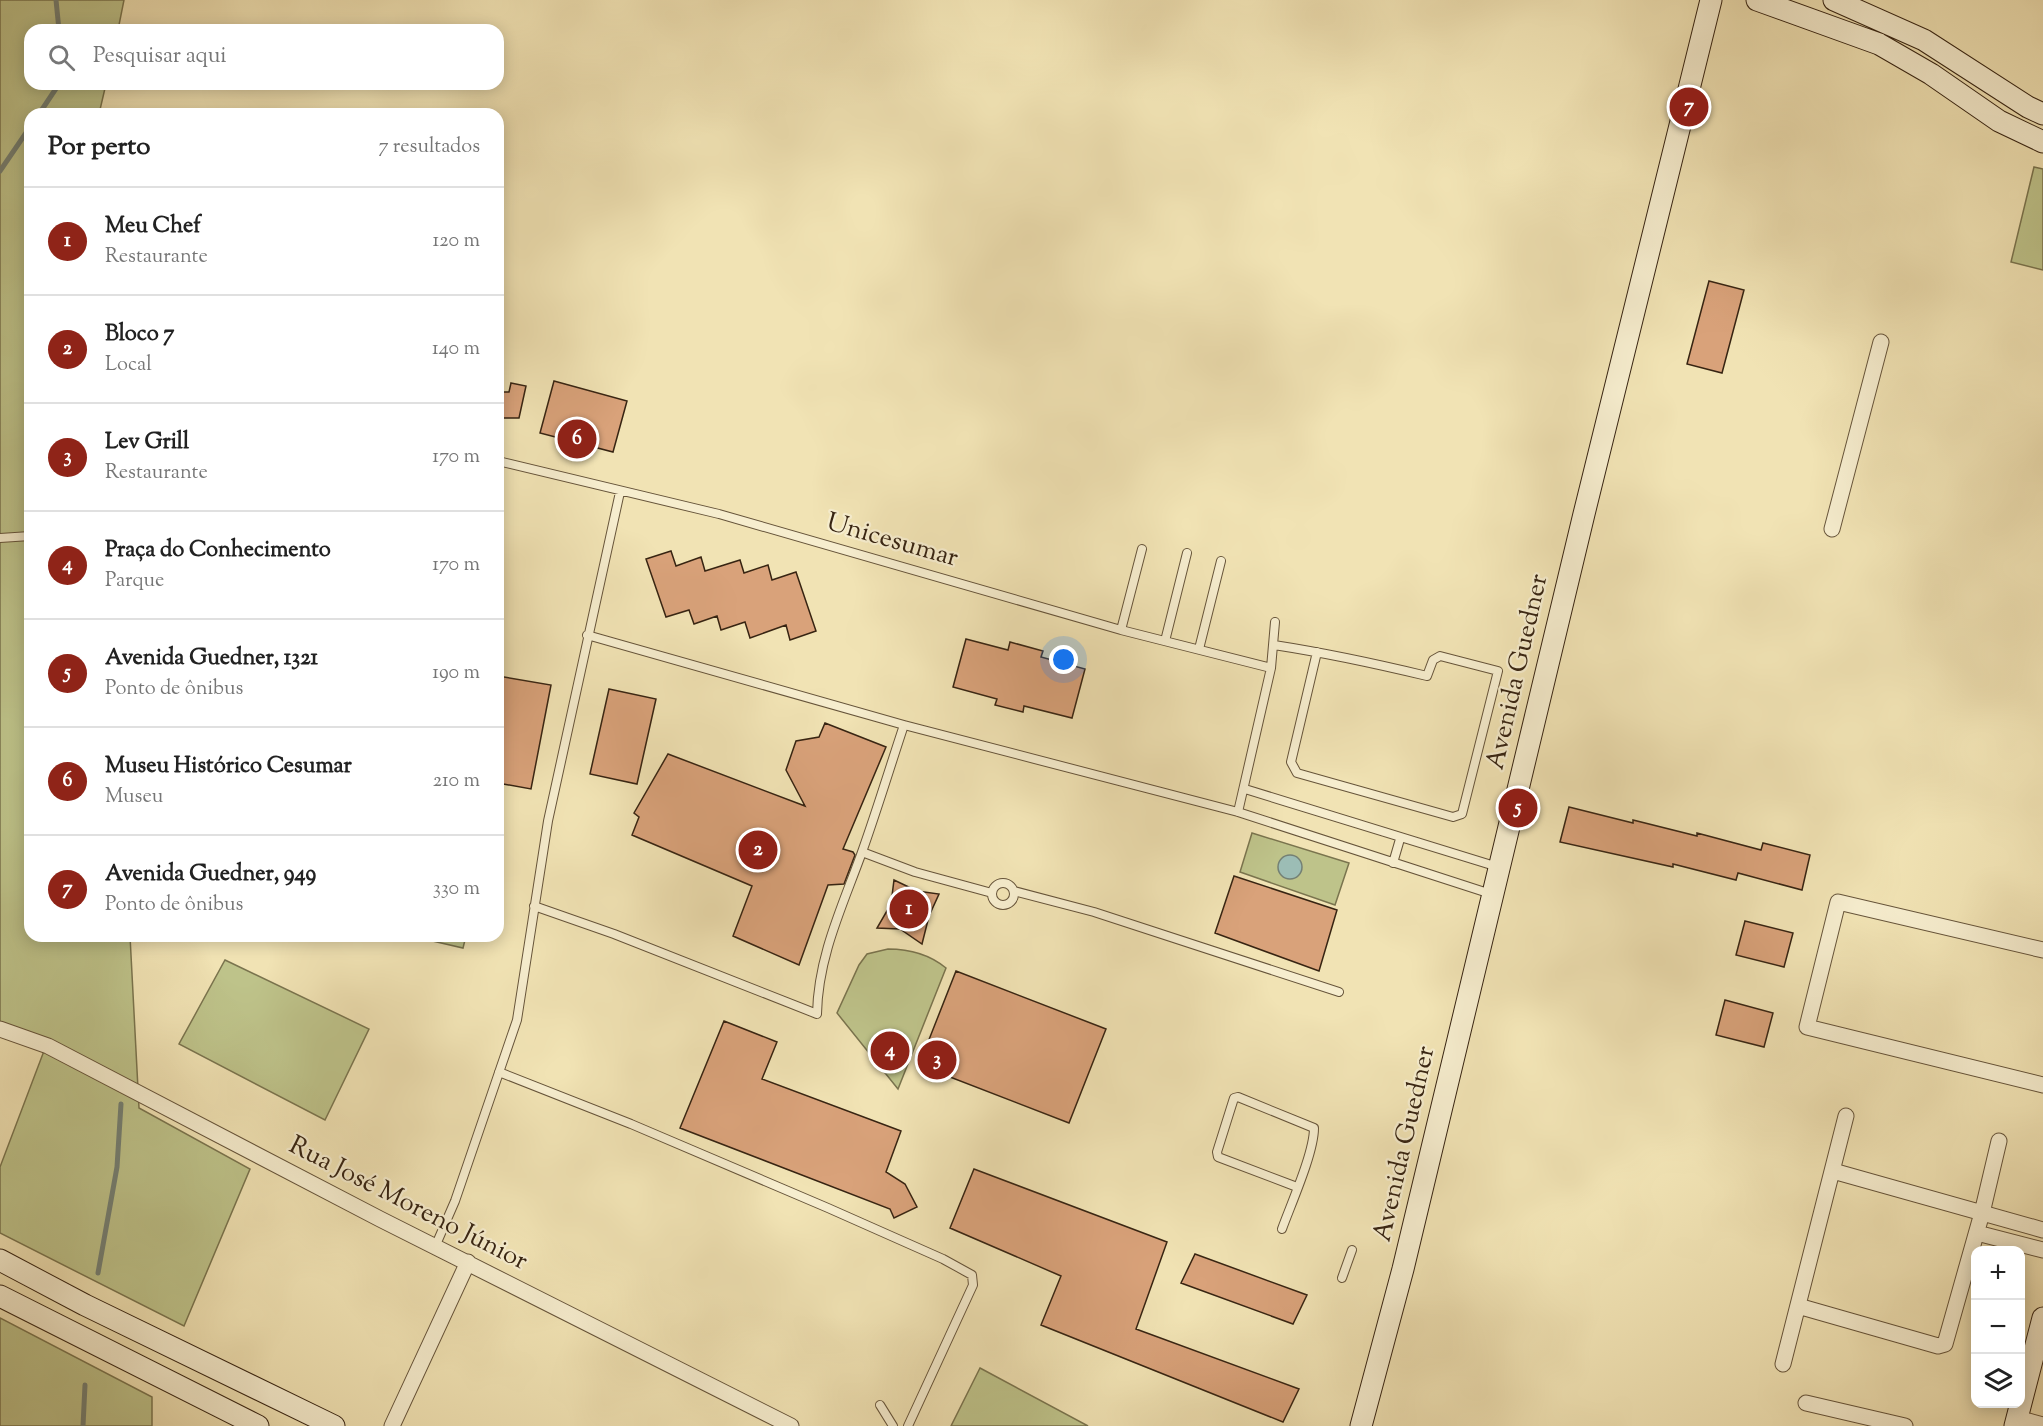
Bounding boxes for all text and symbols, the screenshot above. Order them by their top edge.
search box [24,24,504,90]
icon: search [45,41,78,74]
text: Pesquisar aqui [93,41,227,73]
pin: 7 [1670,84,1708,130]
text: Por perto [48,129,150,166]
text: 7 resultados [378,133,480,162]
text: Meu Chef [105,211,201,243]
text: 1 [64,227,71,256]
text: 120 m [432,227,480,256]
text: Restaurante [105,243,208,272]
text: Bloco 7 [105,319,174,351]
text: 2 [63,335,72,364]
text: 140 m [432,335,480,364]
text: Local [105,351,152,380]
pin: 6 [558,416,596,462]
text: Lev Grill [105,427,189,459]
text: 3 [63,443,72,472]
text: 170 m [432,443,480,472]
text: Restaurante [105,459,208,488]
street label: Unicesumar [822,505,963,578]
text: Praça do Conhecimento [105,535,331,567]
text: 4 [62,551,73,580]
text: 170 m [432,551,480,580]
text: Parque [105,567,164,596]
street label: Avenida Guedner [1478,570,1559,773]
text: Avenida Guedner, 1321 [105,643,318,675]
your location [1049,645,1078,674]
text: 5 [64,659,71,688]
text: 190 m [432,659,480,688]
text: Ponto de ônibus [105,675,243,704]
text: Museu Histórico Cesumar [105,751,352,783]
text: 6 [63,767,72,796]
text: 210 m [433,767,480,796]
text: Museu [105,783,163,812]
pin: 5 [1498,786,1538,830]
pin: 2 [738,828,777,872]
text: Avenida Guedner, 949 [105,859,316,891]
text: 7 [62,875,73,904]
text: 330 m [433,875,480,904]
pin: 1 [890,886,928,932]
text: Ponto de ônibus [105,891,243,920]
pin: 4 [870,1028,910,1074]
pin: 3 [918,1038,956,1082]
street label: Avenida Guedner [1365,1042,1446,1245]
street label: Rua José Moreno Júnior [282,1128,534,1280]
map controls [1971,1246,2025,1408]
button: + [1971,1246,2025,1300]
button: − [1971,1300,2025,1354]
button: layers [1971,1354,2025,1408]

